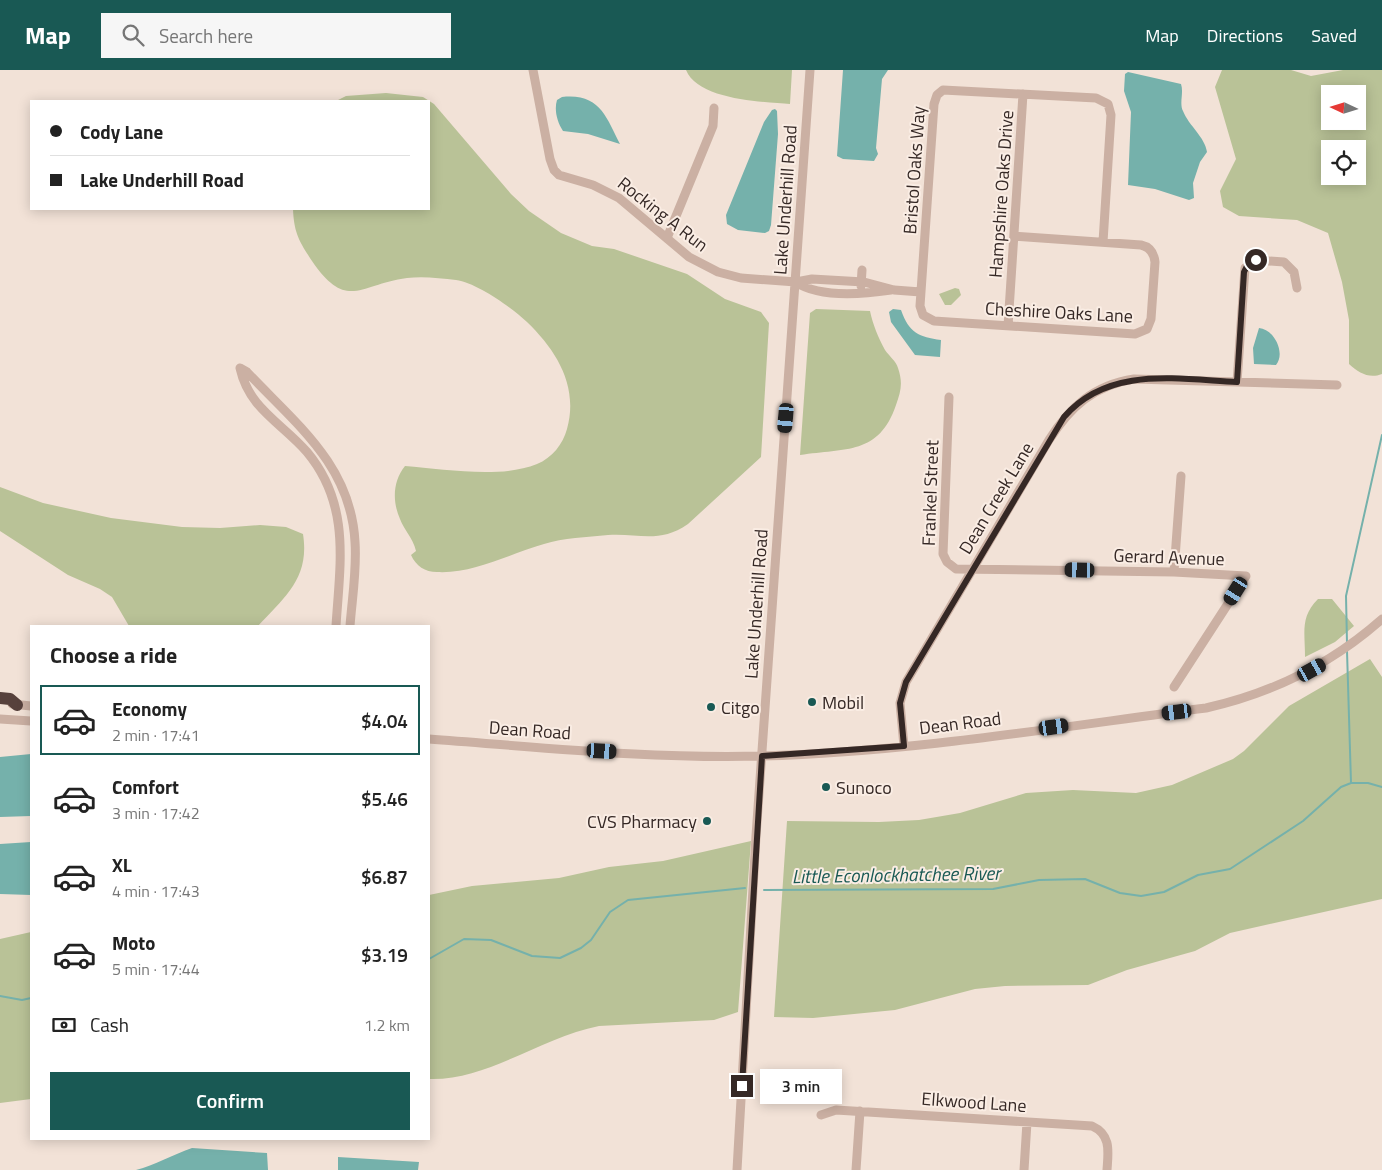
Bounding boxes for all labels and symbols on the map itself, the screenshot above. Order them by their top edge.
north arrow [1321,85,1366,130]
street label: Bristol Oaks Way [896,105,932,235]
street label: Hampshire Oaks Drive [982,109,1020,279]
street label: Lake Underhill Road [766,124,804,276]
street label: Rocking A Run [612,170,714,258]
route start [1245,249,1267,271]
street label: Cheshire Oaks Lane [984,295,1134,329]
car [777,402,794,434]
street label: Dean Creek Lane [952,437,1040,559]
street label: Frankel Street [915,439,945,546]
street label: Lake Underhill Road [737,528,775,680]
street label: Gerard Avenue [1113,542,1225,572]
car [1064,562,1095,578]
car [1221,574,1250,608]
car [1295,656,1328,684]
place label: Mobil [822,689,864,716]
place label: Citgo [721,694,760,721]
marker: Mobil [806,696,818,708]
marker: Citgo [705,701,717,713]
car [1161,703,1192,721]
street label: Dean Road [917,705,1003,741]
street label: Dean Road [488,714,572,746]
car [1038,717,1069,737]
car [586,743,617,759]
place label: Sunoco [836,774,892,801]
marker: Sunoco [820,781,832,793]
place label: CVS Pharmacy [587,808,697,835]
marker: CVS Pharmacy [701,815,713,827]
water label: Little Econlockhatchee River [792,858,1002,890]
callout: 3 min [760,1068,842,1104]
route end [731,1075,753,1097]
street label: Elkwood Lane [921,1085,1027,1119]

